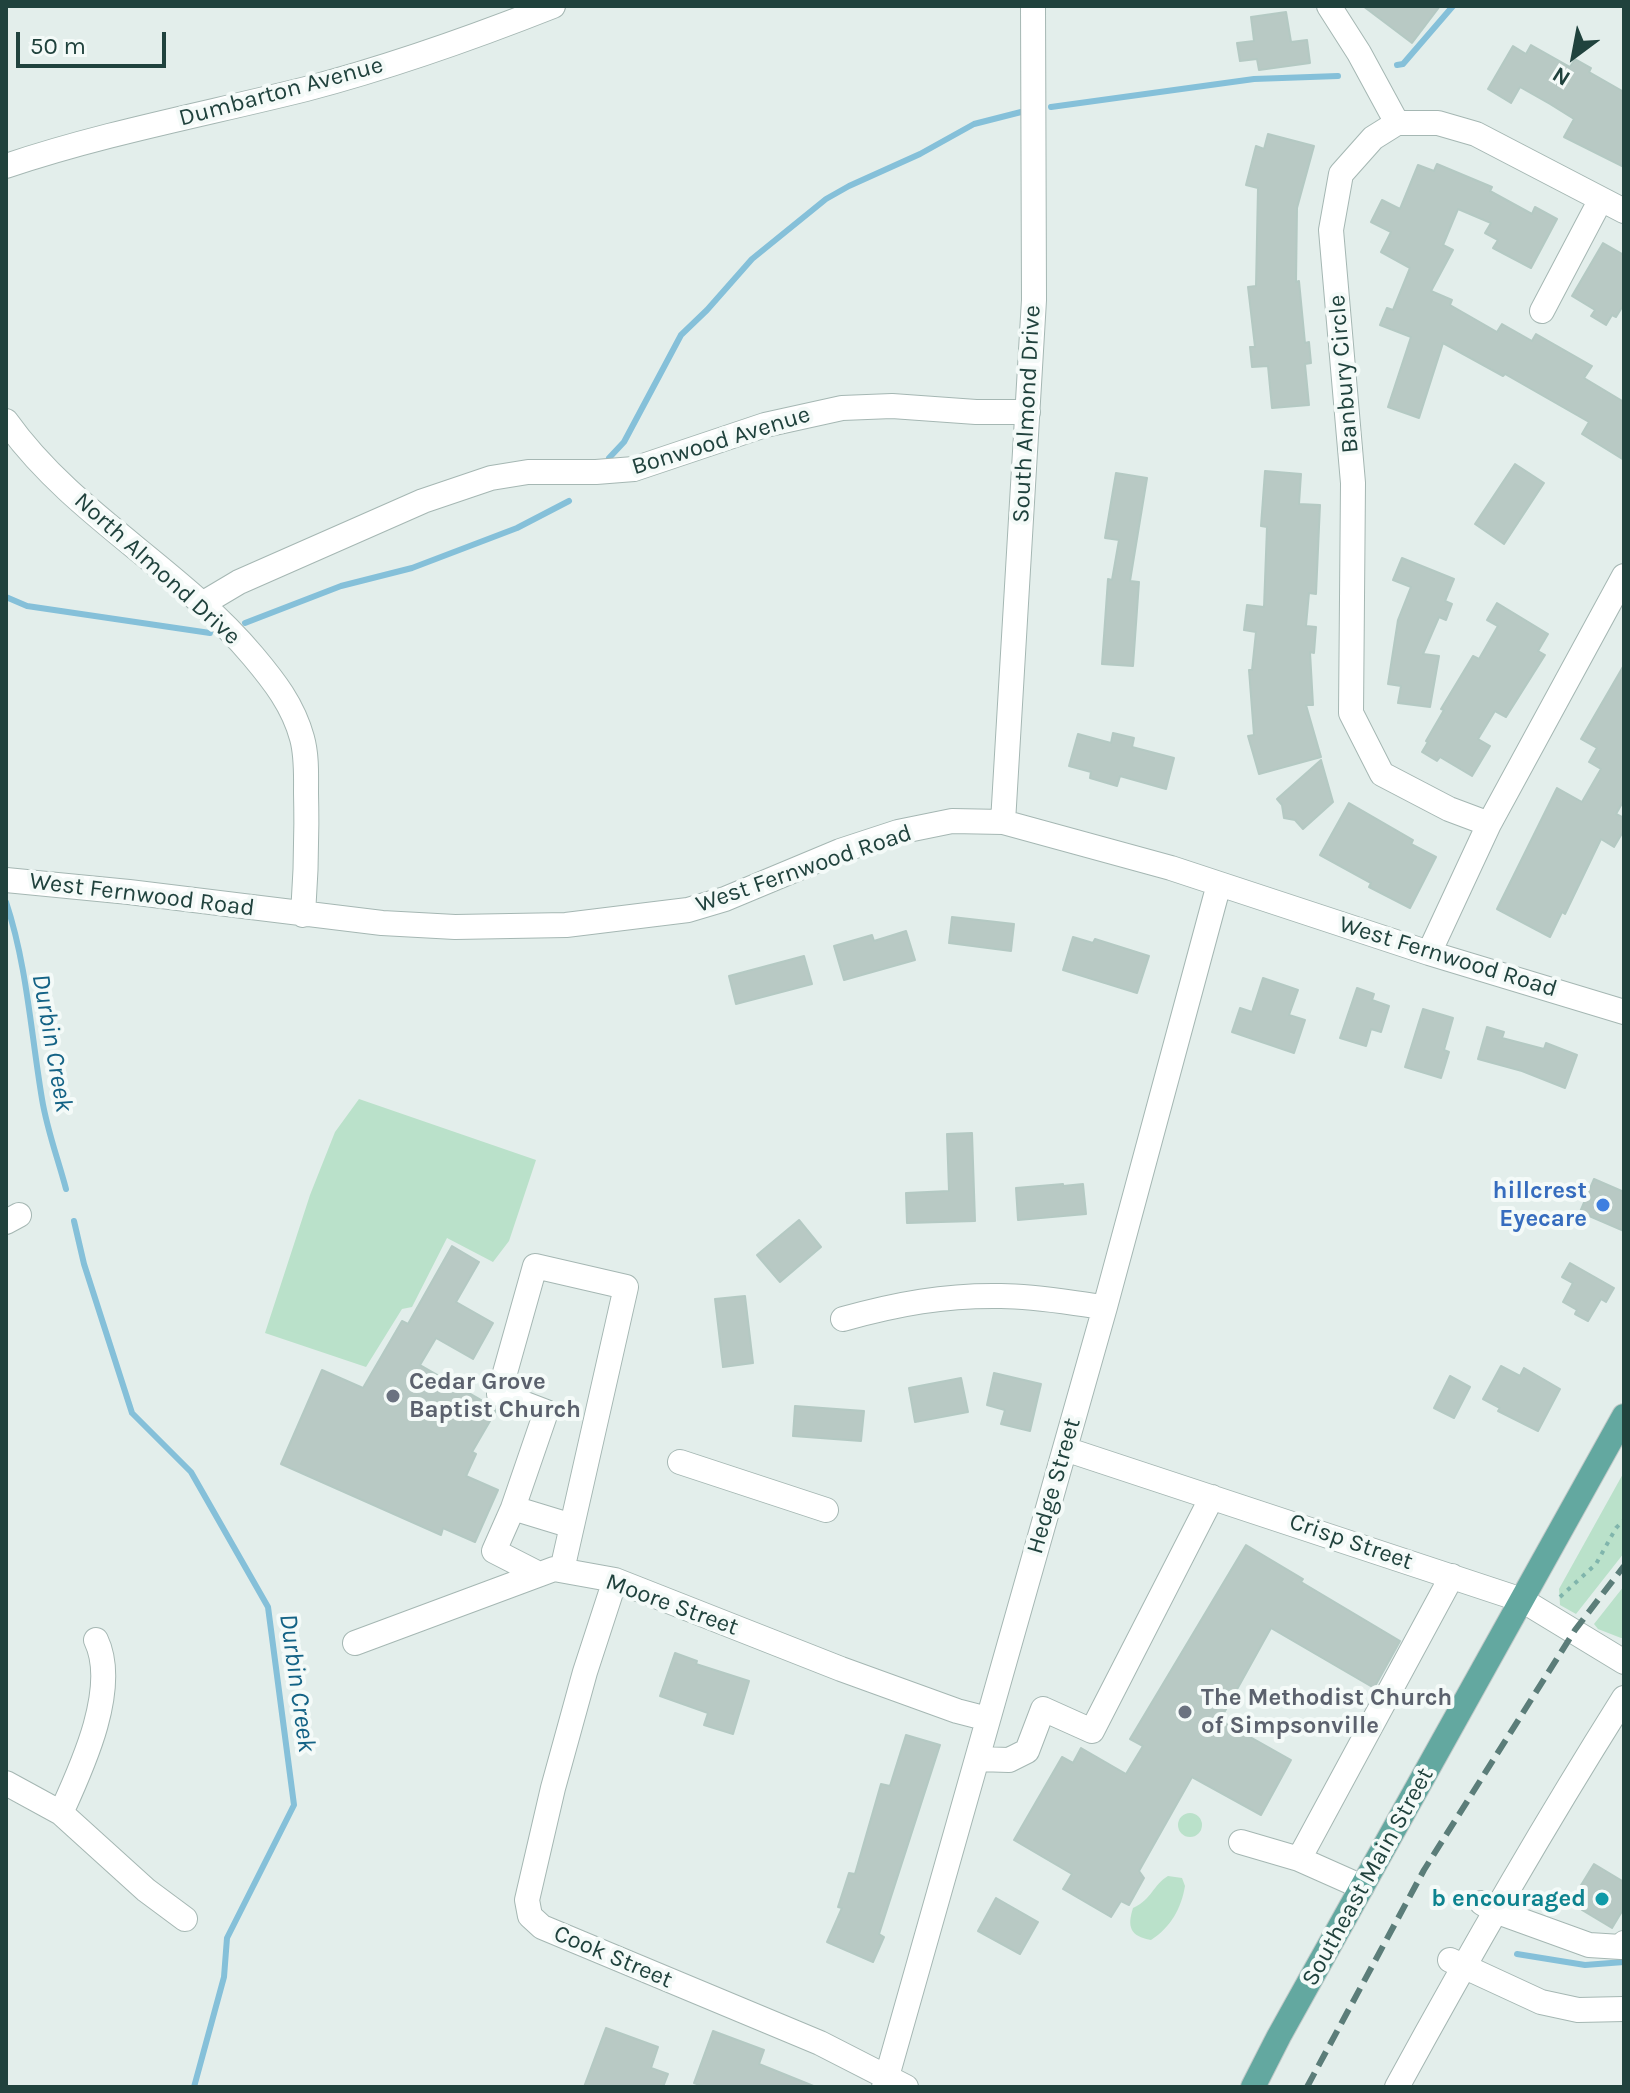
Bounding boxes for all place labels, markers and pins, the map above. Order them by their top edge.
place label: hillcrest Eyecare [1493,1177,1587,1233]
marker: hillcrest Eyecare [1594,1196,1612,1214]
place label: Cedar Grove Baptist Church [409,1368,581,1424]
marker: Cedar Grove Baptist Church [384,1387,402,1405]
place label: The Methodist Church of Simpsonville [1201,1684,1452,1740]
marker: The Methodist Church of Simpsonville [1176,1703,1194,1721]
place label: b encouraged [1431,1885,1586,1913]
marker: b encouraged [1593,1890,1611,1908]

